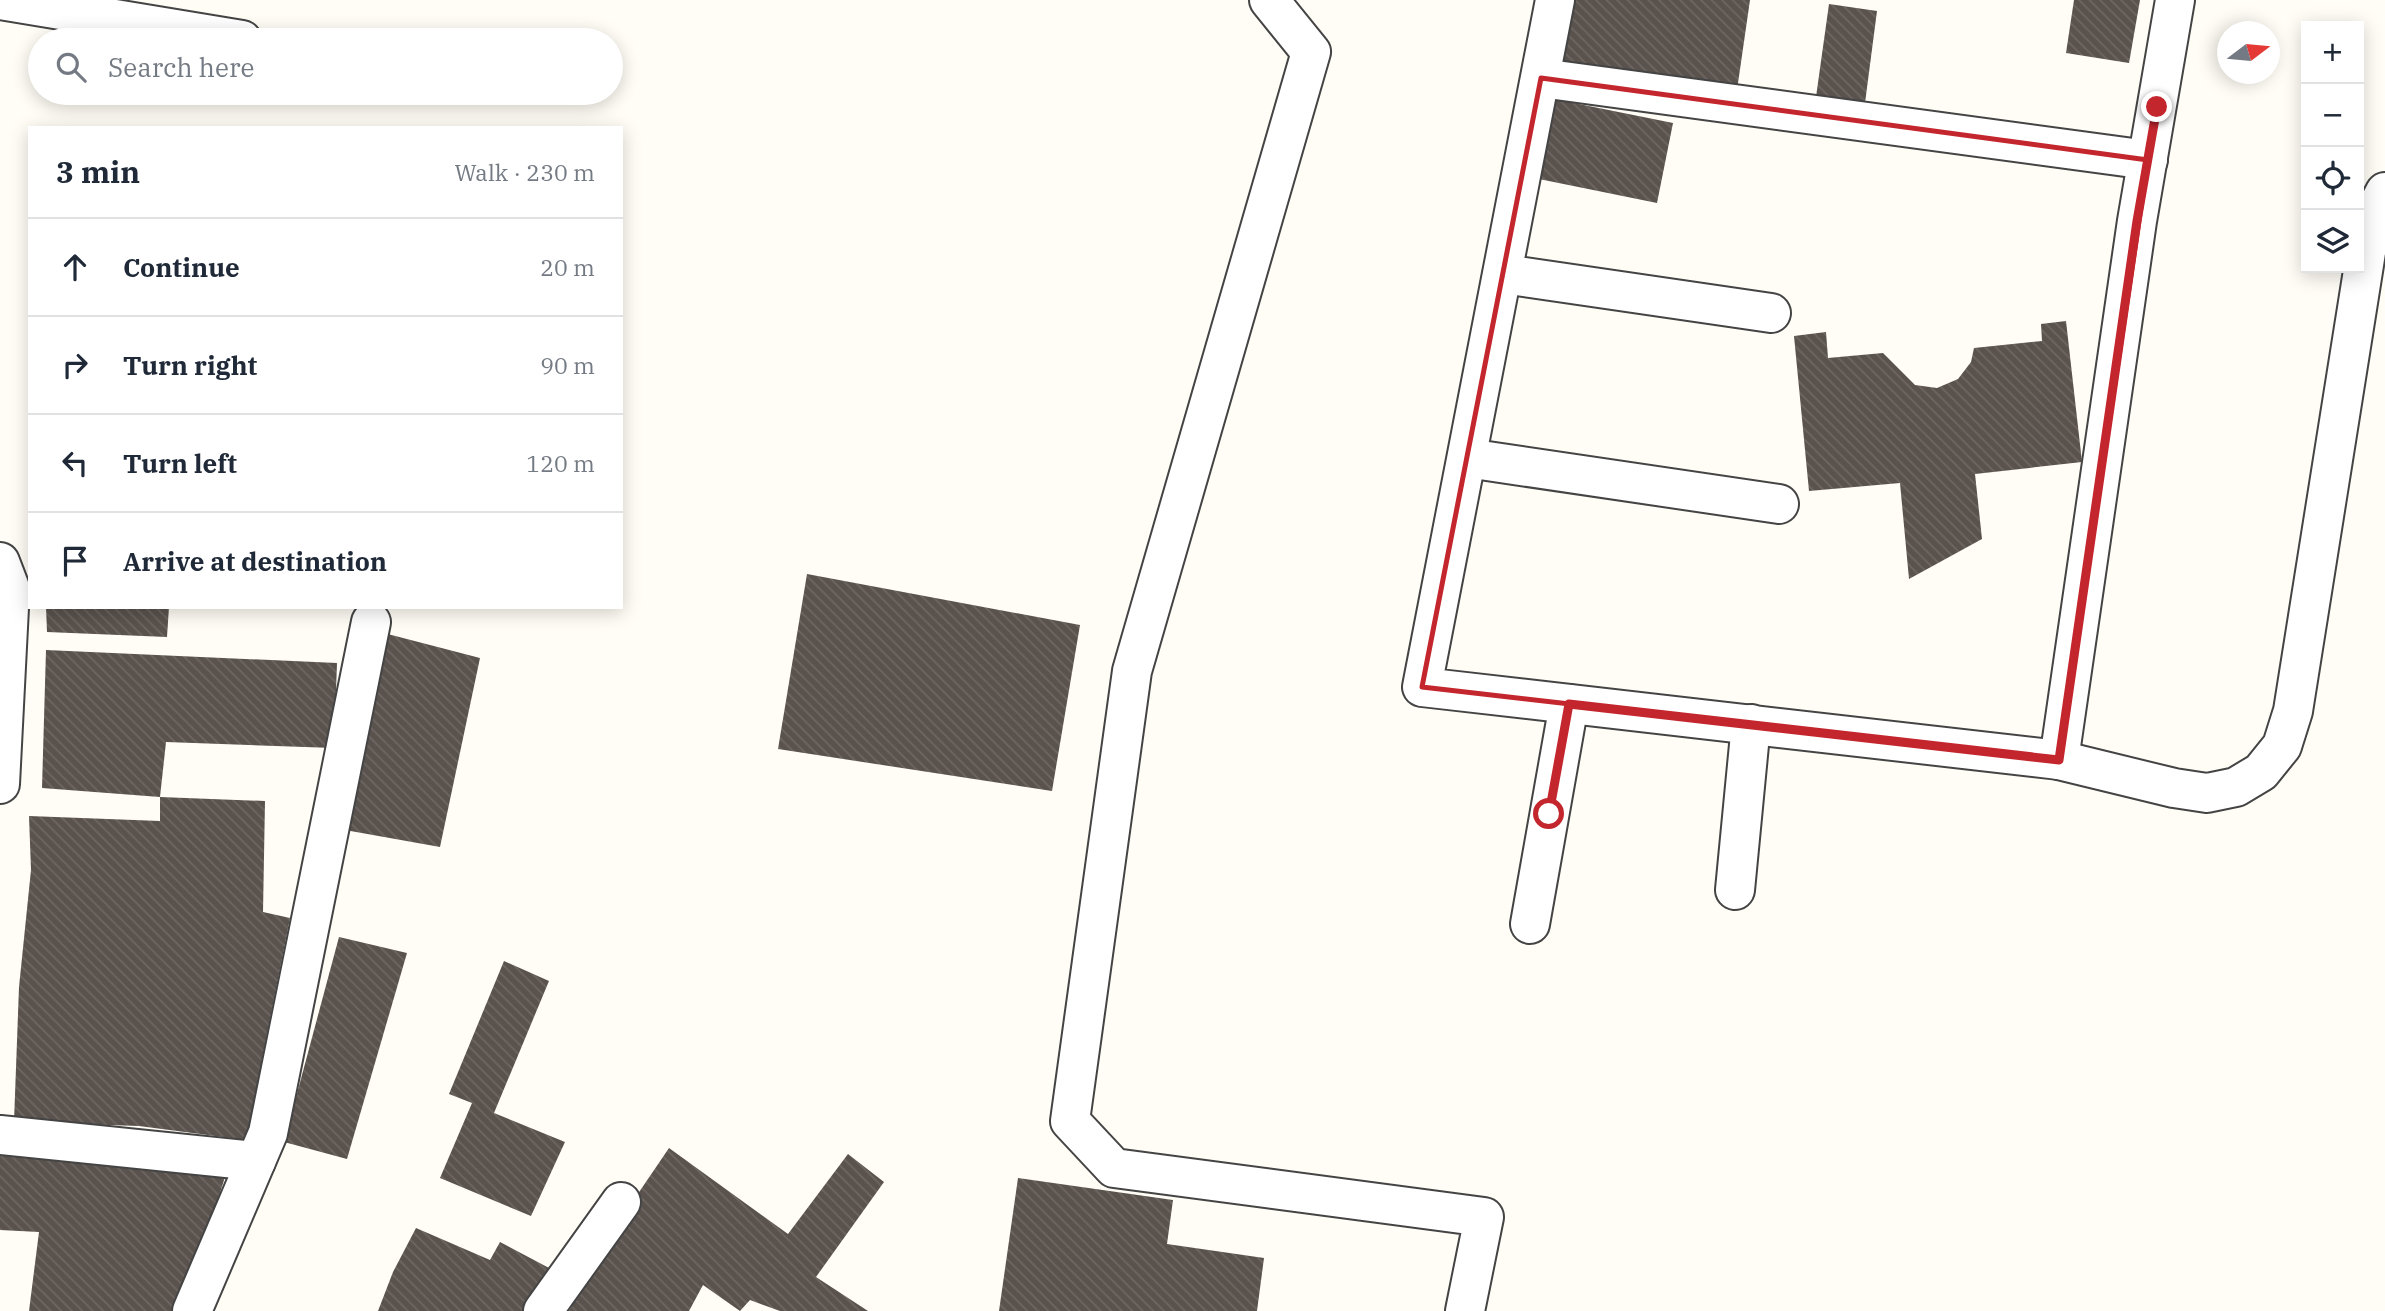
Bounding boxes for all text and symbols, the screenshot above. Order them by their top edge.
north arrow [2217,21,2280,84]
map controls [2301,21,2364,273]
button: + [2301,21,2364,84]
search box [28,28,623,105]
icon: search [52,48,90,86]
text: Search here [108,50,254,84]
button: − [2301,84,2364,147]
route end [2141,91,2172,122]
button: locate [2301,147,2364,210]
text: 3 min [56,152,140,191]
text: Walk · 230 m [454,157,595,187]
button: layers [2301,210,2364,273]
icon: ahead [56,248,94,286]
text: Continue [123,250,240,284]
text: 20 m [540,252,595,282]
icon: right [56,346,94,384]
text: Turn right [123,348,257,382]
text: 90 m [540,350,595,380]
icon: left [56,444,94,482]
text: Turn left [123,446,237,480]
text: 120 m [526,448,595,478]
icon: arrive [56,542,94,580]
text: Arrive at destination [123,544,387,578]
route start [1533,798,1564,829]

